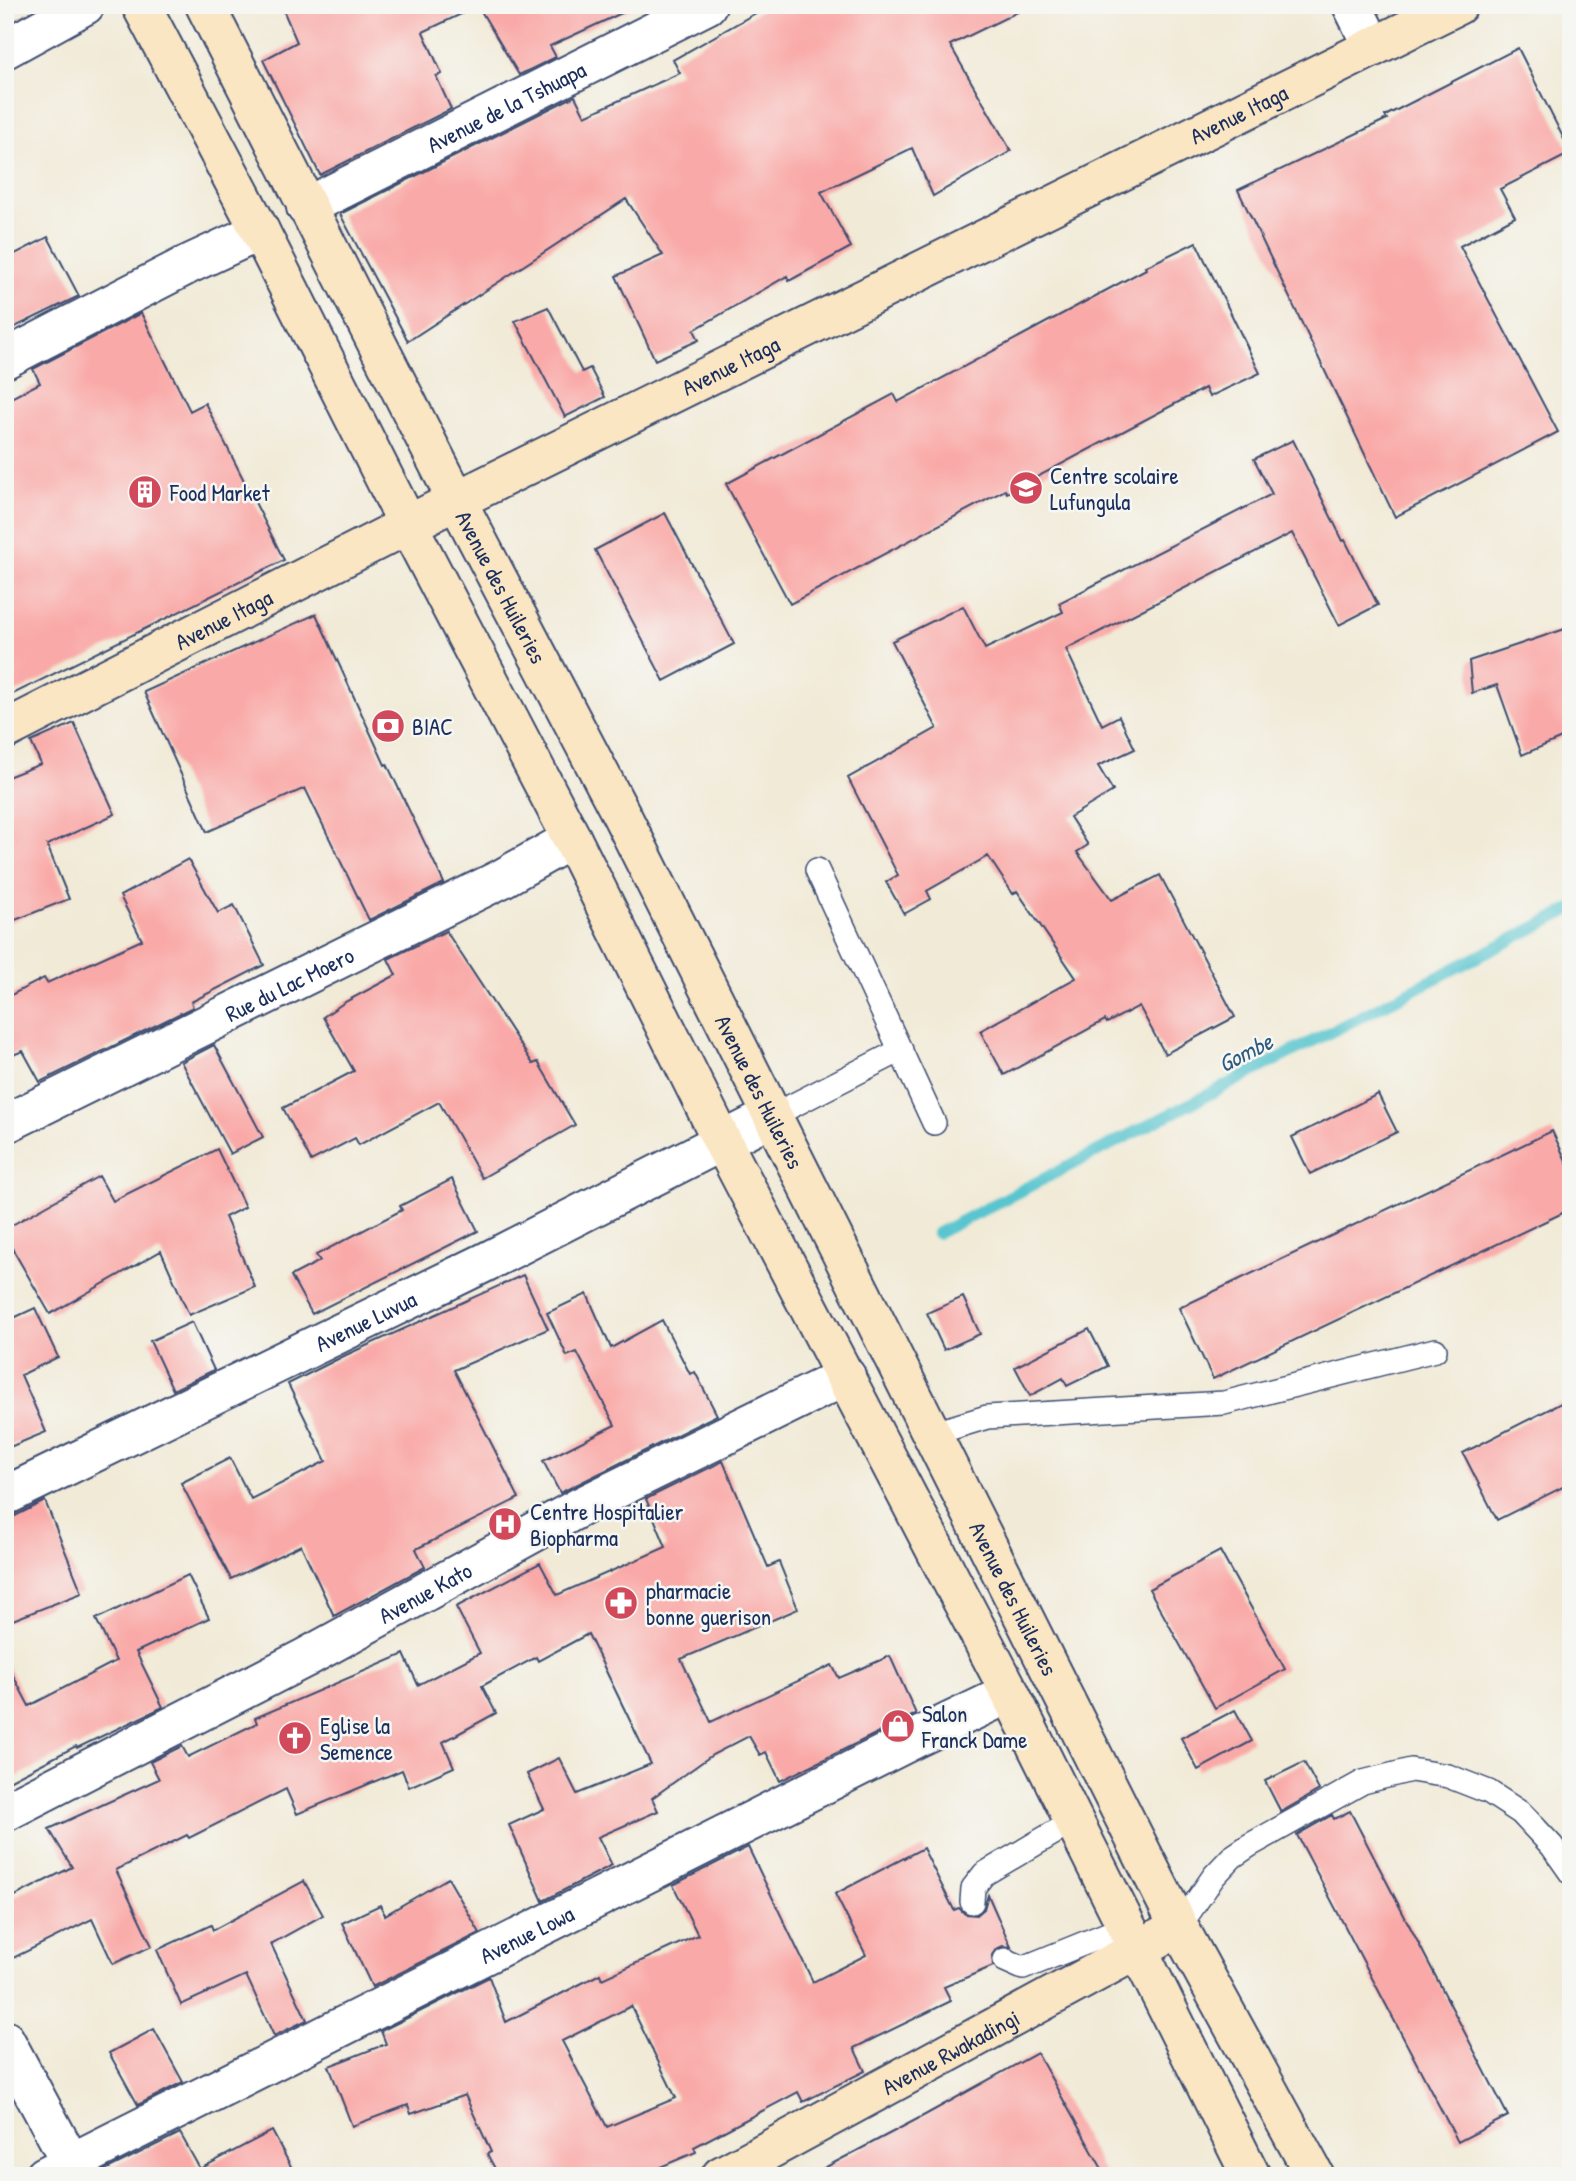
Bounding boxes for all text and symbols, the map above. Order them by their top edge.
street label: Avenue de la Tshuapa [421,53,591,159]
street label: Avenue Itaga [1184,76,1293,151]
street label: Avenue Itaga [676,328,784,402]
place label: Centre scolaire Lufungula [1050,460,1179,517]
school or university icon: Centre scolaire Lufungula [1007,469,1045,507]
building icon: Food Market [126,473,164,511]
place label: Food Market [169,477,271,508]
street label: Avenue des Huileries [449,505,555,669]
street label: Avenue Itaga [169,581,277,657]
bank icon: BIAC [369,707,407,745]
place label: BIAC [412,711,453,742]
street label: Rue du Lac Moero [220,939,359,1028]
street label: Avenue des Huileries [708,1009,812,1174]
water label: Gombe [1212,1024,1279,1079]
street label: Avenue Luvua [310,1283,421,1358]
place label: Centre Hospitalier Biopharma [530,1496,684,1553]
hospital icon: Centre Hospitalier Biopharma [486,1505,524,1543]
street label: Avenue des Huileries [963,1516,1066,1681]
street label: Avenue Kato [373,1554,477,1630]
place label: pharmacie bonne guerison [646,1575,771,1632]
pharmacy icon: pharmacie bonne guerison [602,1584,640,1622]
place label: Salon Franck Dame [921,1698,1027,1755]
shop icon: Salon Franck Dame [879,1707,917,1745]
place label: Eglise la Semence [320,1710,393,1767]
church icon: Eglise la Semence [276,1719,314,1757]
street label: Avenue Lowa [474,1897,579,1970]
street label: Avenue Rwakadingi [876,2001,1025,2101]

